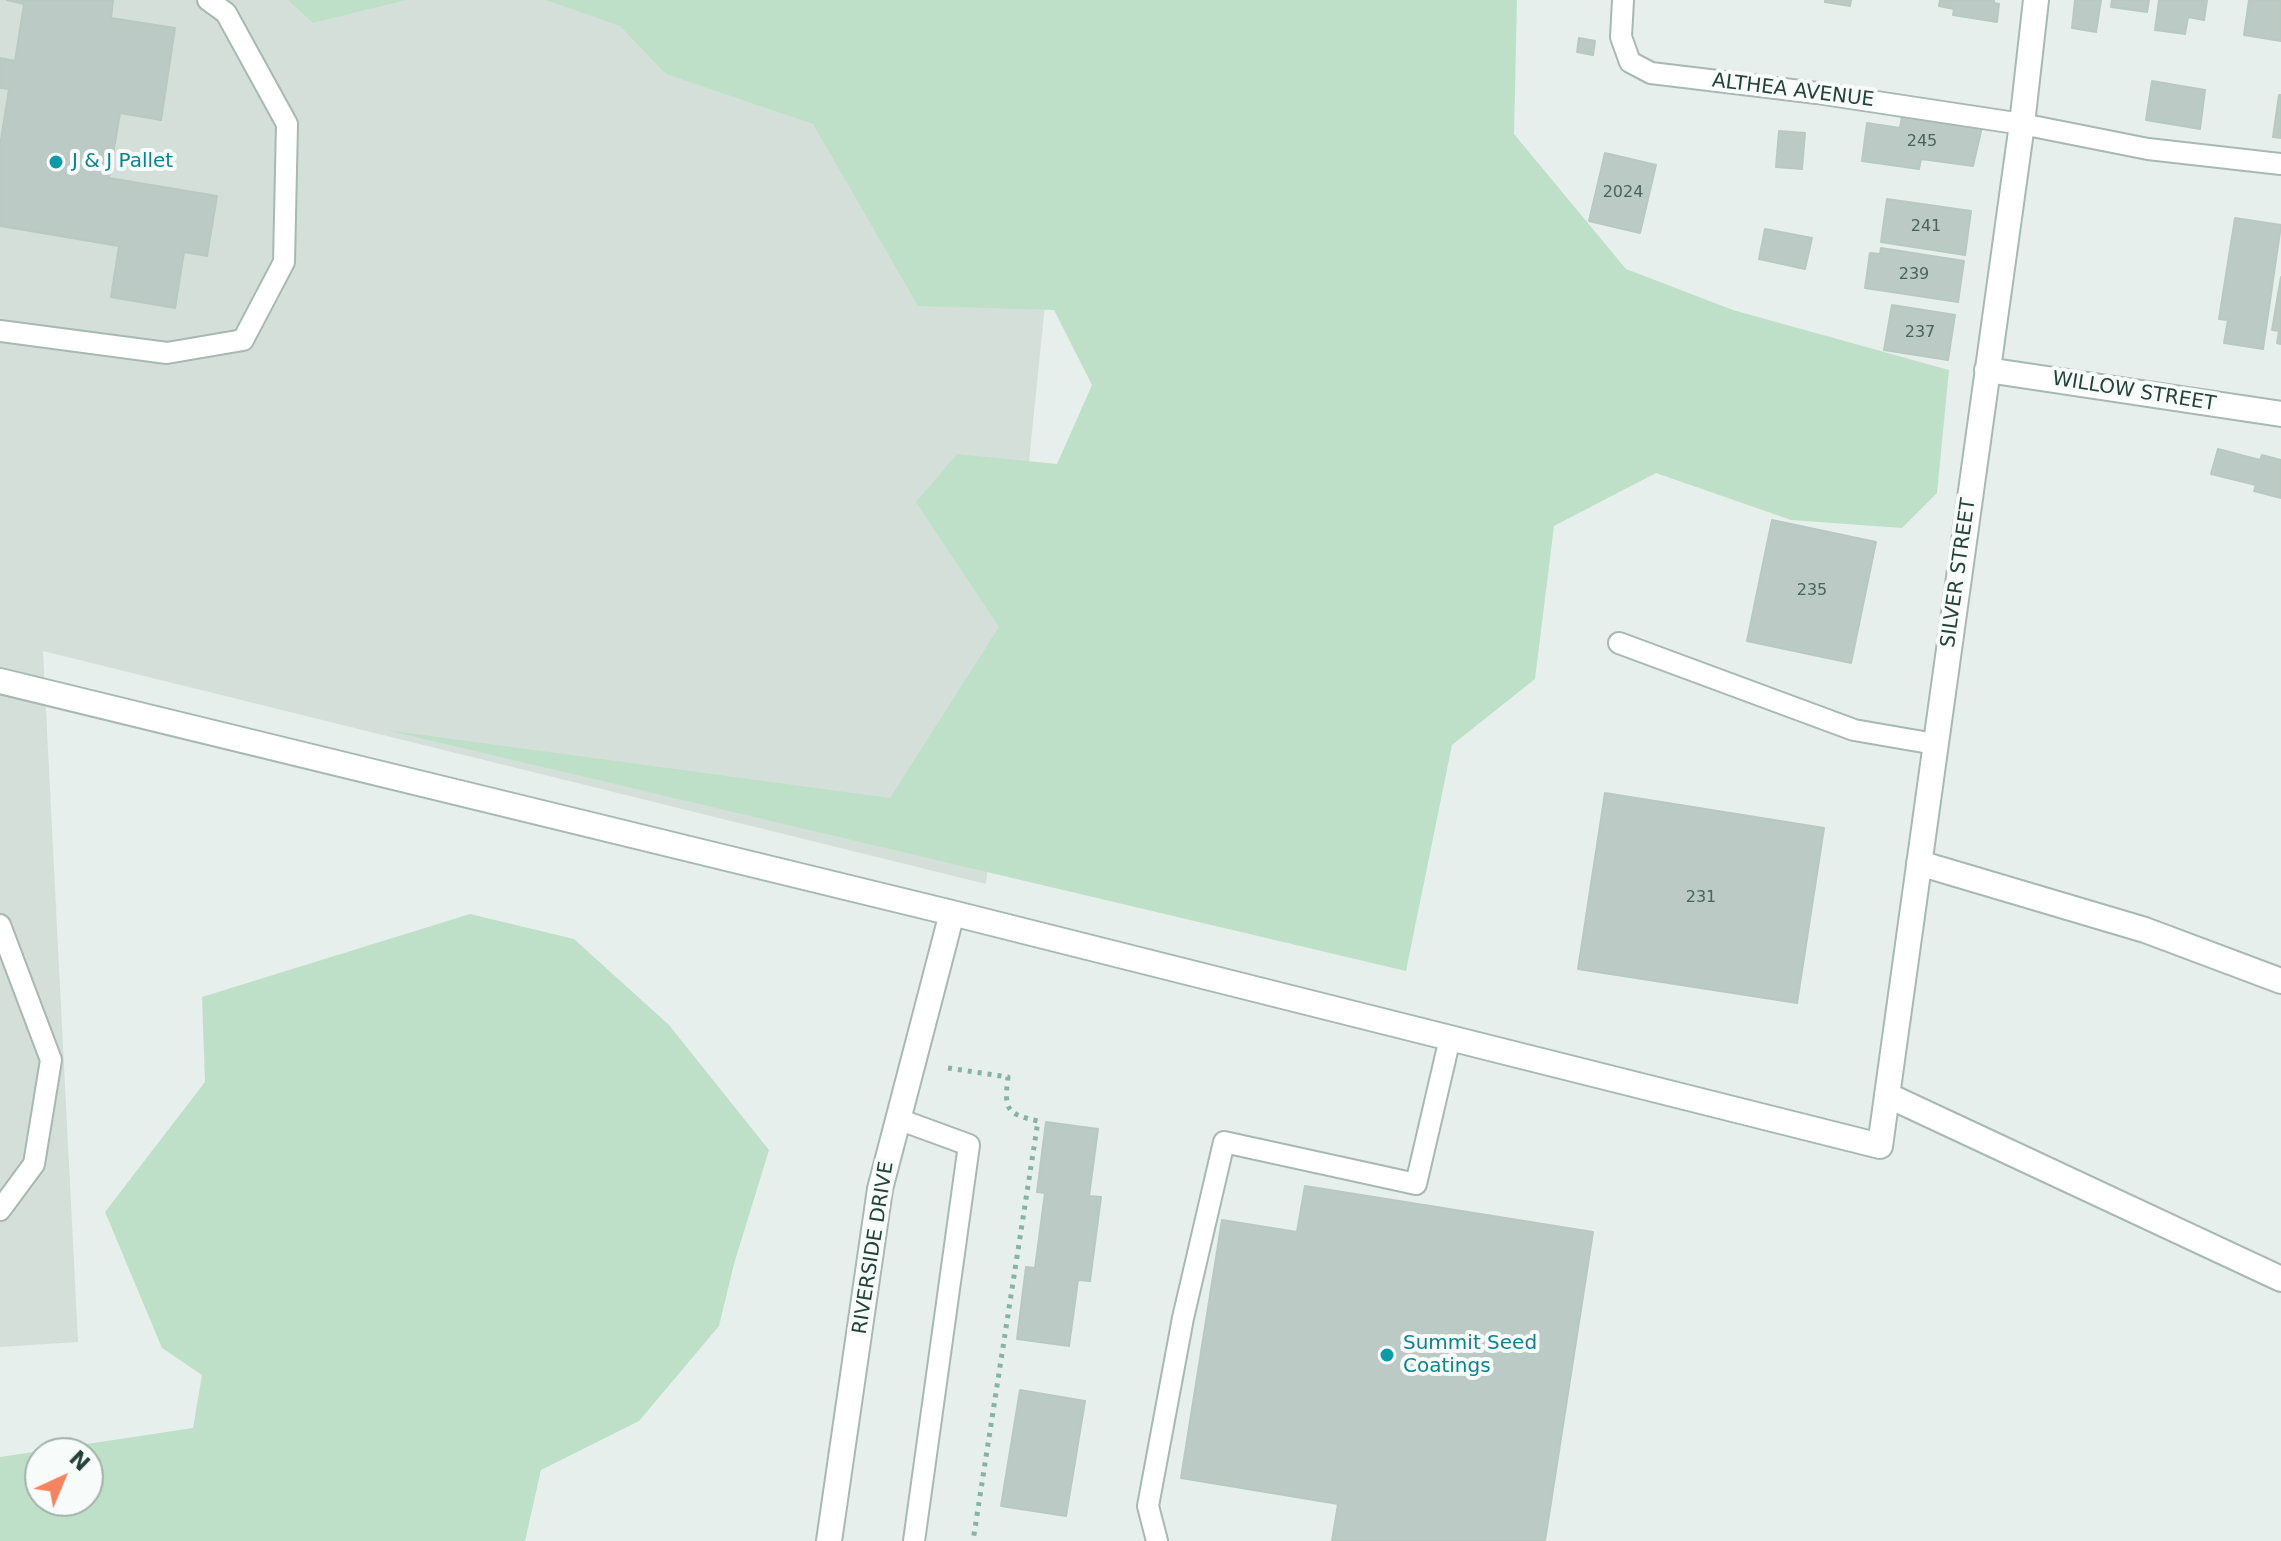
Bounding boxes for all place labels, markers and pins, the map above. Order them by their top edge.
place label: J & J Pallet [72,150,173,174]
marker: J & J Pallet [47,153,65,171]
place label: Summit Seed Coatings [1403,1332,1537,1379]
marker: Summit Seed Coatings [1378,1346,1396,1364]

